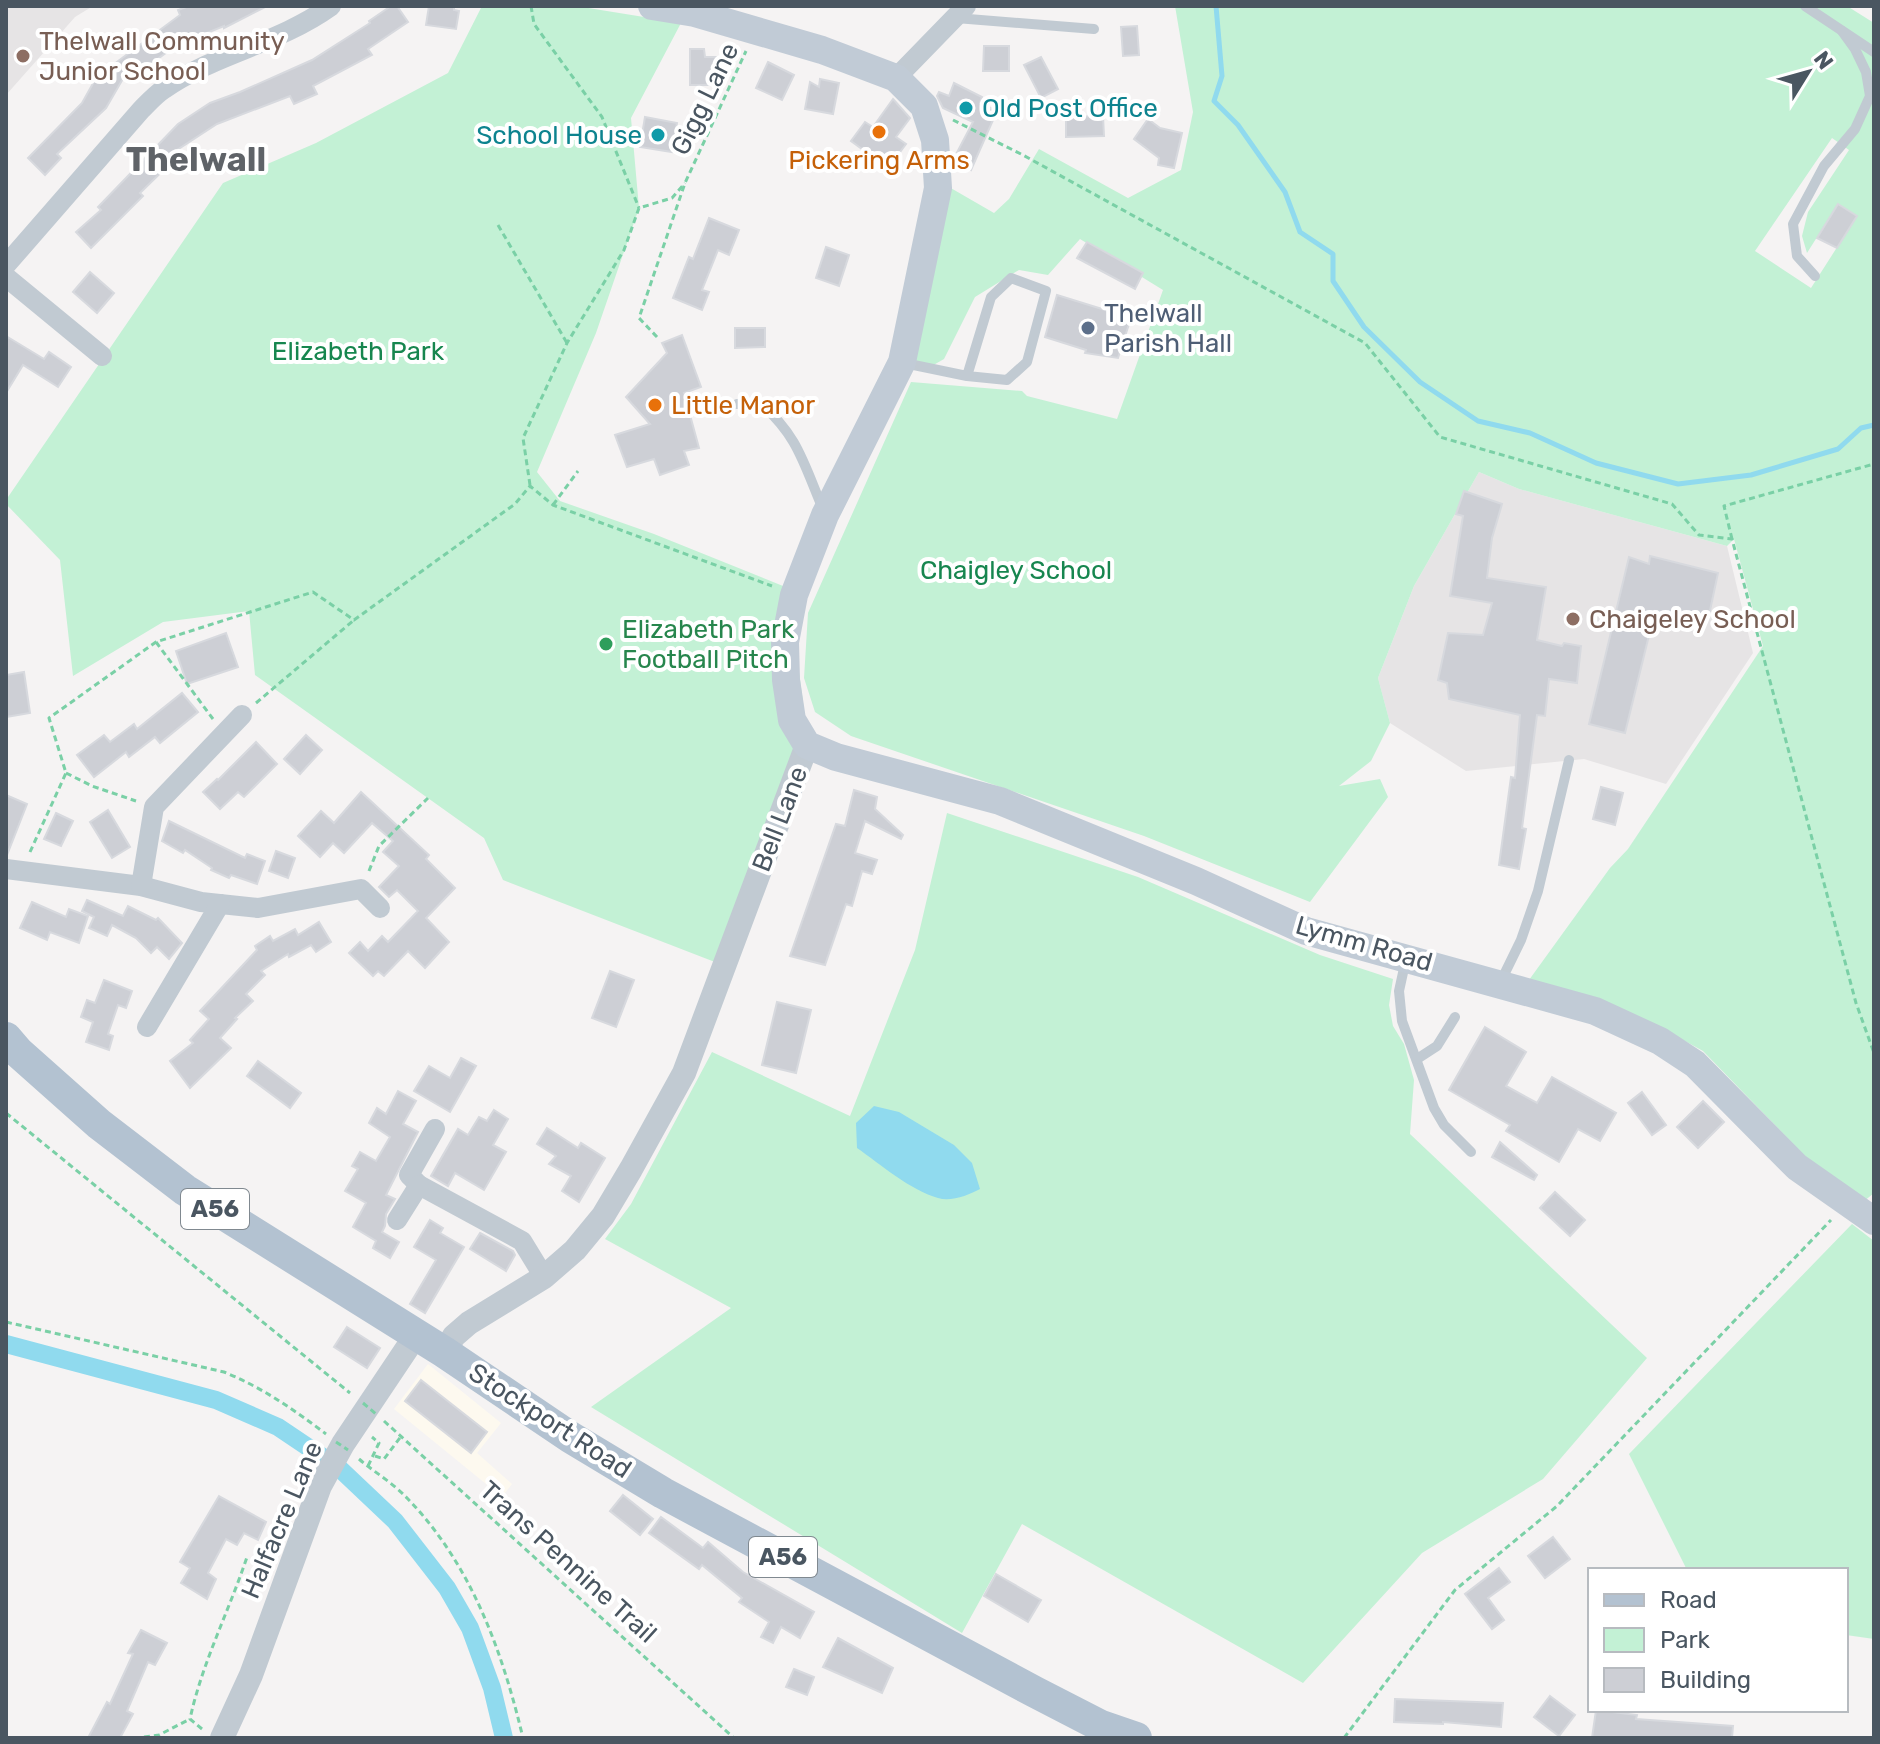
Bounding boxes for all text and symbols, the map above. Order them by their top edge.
place label: Thelwall Community Junior School [39,26,285,87]
north arrow [1768,32,1848,112]
street label: Gigg Lane [665,38,745,160]
text: N [1808,46,1839,75]
marker: Thelwall Community Junior School [14,47,32,65]
place label: Old Post Office [982,93,1158,124]
marker: Old Post Office [957,99,975,117]
place label: School House [476,120,642,151]
marker: Pickering Arms [870,123,888,141]
marker: School House [649,126,667,144]
district label: Thelwall [126,139,266,180]
place label: Pickering Arms [788,145,970,176]
place label: Thelwall Parish Hall [1104,298,1232,359]
marker: Thelwall Parish Hall [1079,319,1097,337]
park label: Elizabeth Park [272,336,445,367]
place label: Little Manor [671,390,815,421]
marker: Little Manor [646,396,664,414]
park label: Chaigley School [920,555,1112,586]
place label: Chaigeley School [1589,604,1796,635]
marker: Chaigeley School [1564,610,1582,628]
place label: Elizabeth Park Football Pitch [622,614,795,675]
marker: Elizabeth Park Football Pitch [597,635,615,653]
street label: Bell Lane [746,762,814,876]
street label: Lymm Road [1292,910,1436,978]
road number: A56 [181,1189,249,1229]
street label: Stockport Road [463,1357,637,1485]
street label: Halfacre Lane [235,1437,329,1603]
street label: Trans Pennine Trail [473,1475,663,1649]
road number: A56 [749,1537,817,1577]
legend [1588,1568,1848,1712]
text: Road [1660,1586,1717,1614]
text: Park [1660,1626,1711,1654]
text: Building [1660,1666,1751,1694]

